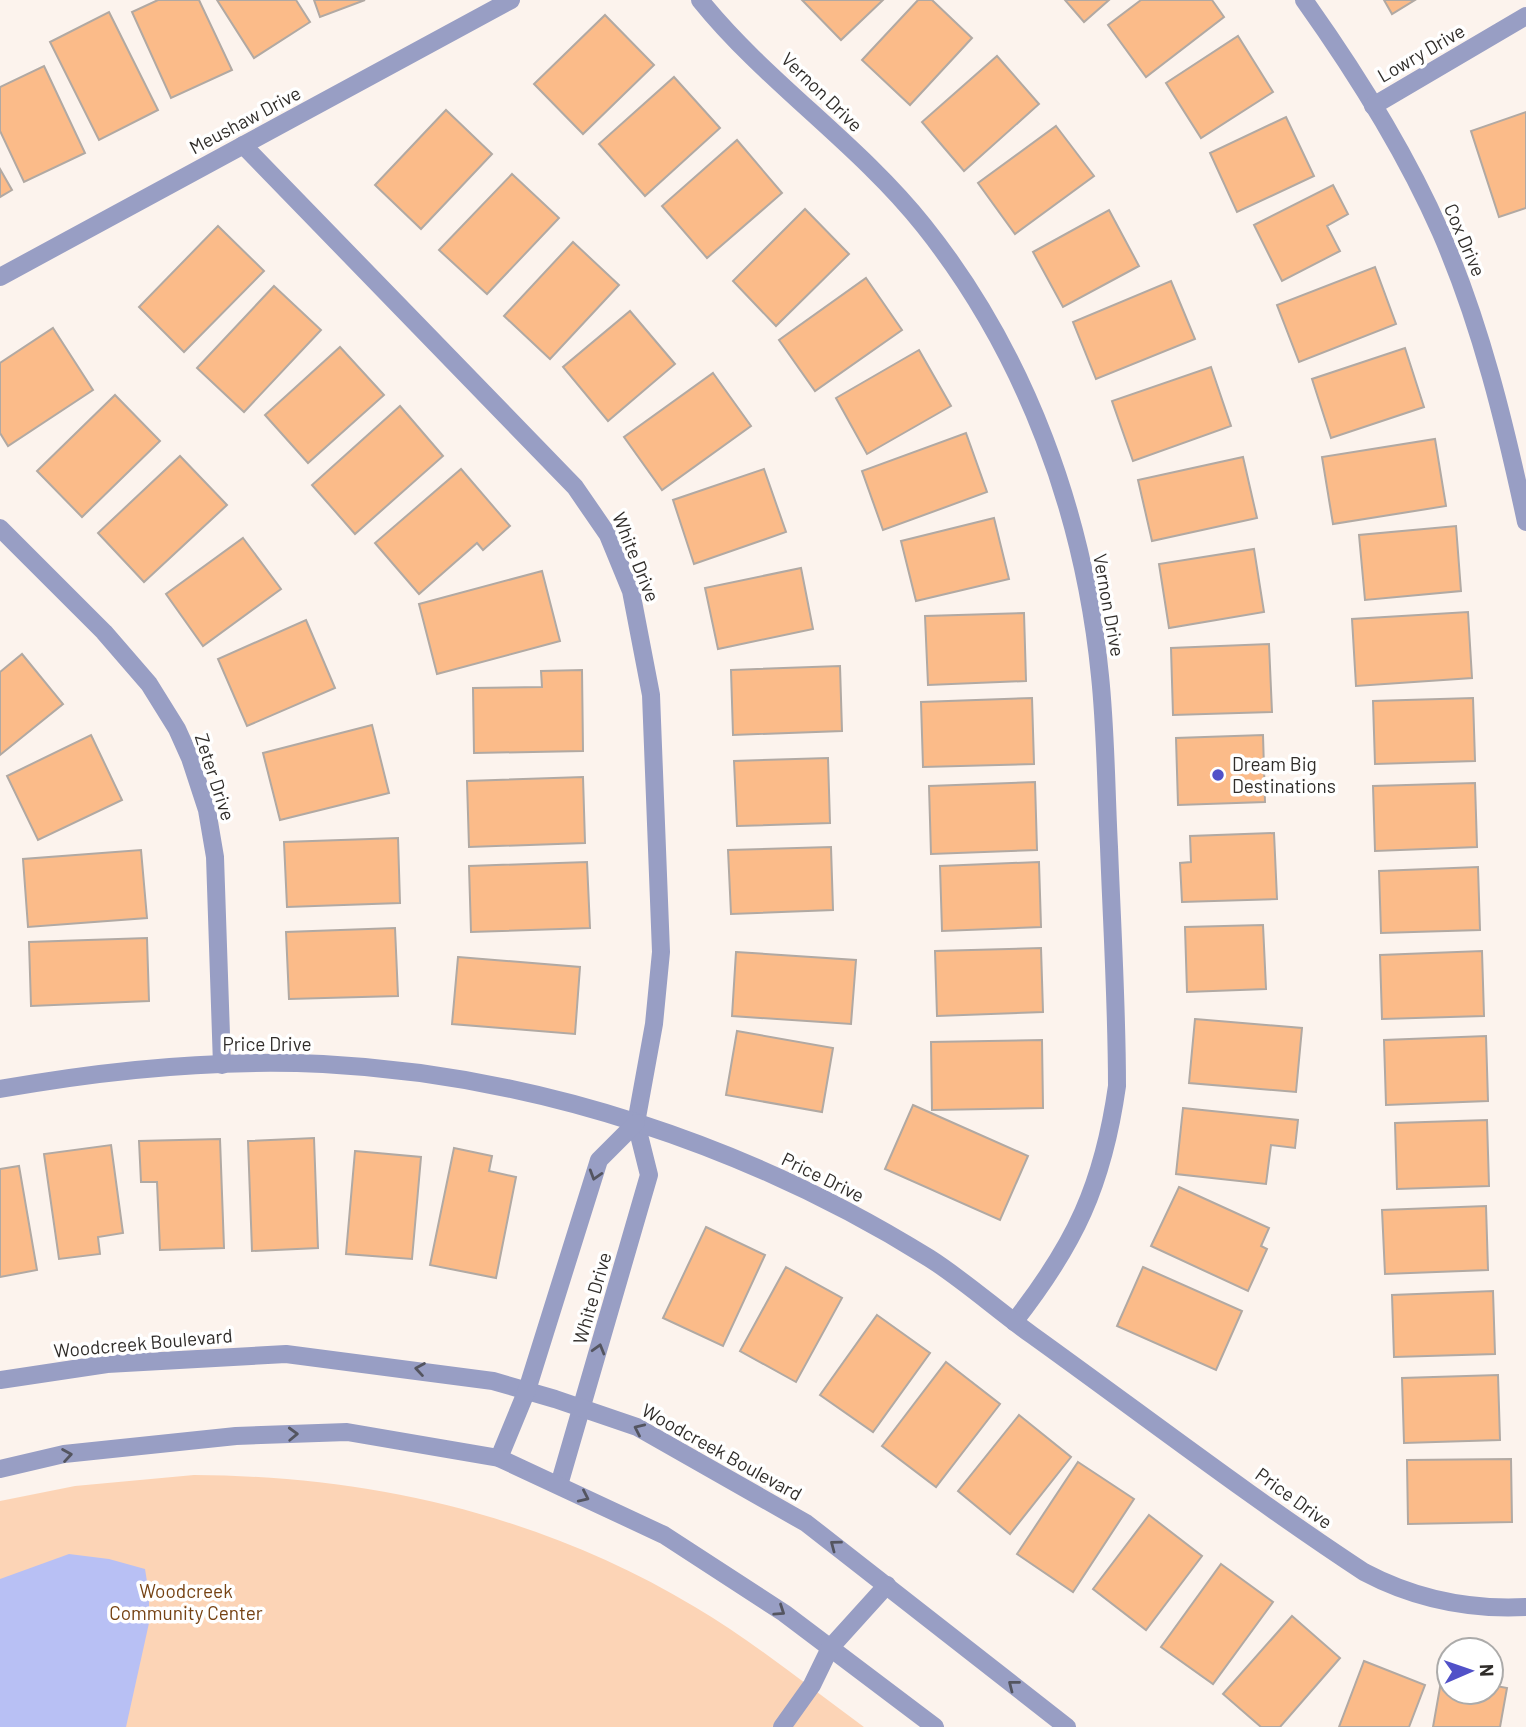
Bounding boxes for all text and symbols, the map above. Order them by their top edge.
street label: Lowry Drive [1373,18,1468,87]
street label: Vernon Drive [777,47,868,136]
street label: Meushaw Drive [185,81,304,159]
street label: Cox Drive [1440,200,1491,280]
street label: White Drive [608,509,665,605]
street label: Vernon Drive [1089,552,1130,658]
street label: Zeter Drive [191,730,240,823]
place label: Dream Big Destinations [1232,752,1336,797]
marker: Dream Big Destinations [1210,767,1226,783]
street label: Price Drive [222,1032,312,1055]
street label: Price Drive [778,1147,868,1206]
one-way arrow [588,1169,603,1181]
street label: White Drive [567,1249,616,1347]
street label: Woodcreek Boulevard [53,1323,233,1362]
one-way arrow [591,1343,605,1355]
one-way arrow [414,1362,426,1377]
street label: Woodcreek Boulevard [638,1398,806,1505]
one-way arrow [634,1423,646,1437]
one-way arrow [288,1426,299,1441]
one-way arrow [61,1447,73,1462]
street label: Price Drive [1251,1462,1337,1533]
one-way arrow [576,1488,589,1502]
one-way arrow [830,1540,842,1553]
park label: Woodcreek Community Center [109,1579,263,1624]
one-way arrow [772,1603,785,1615]
north arrow [1435,1636,1505,1706]
text: N [1476,1664,1499,1677]
one-way arrow [1008,1681,1021,1694]

